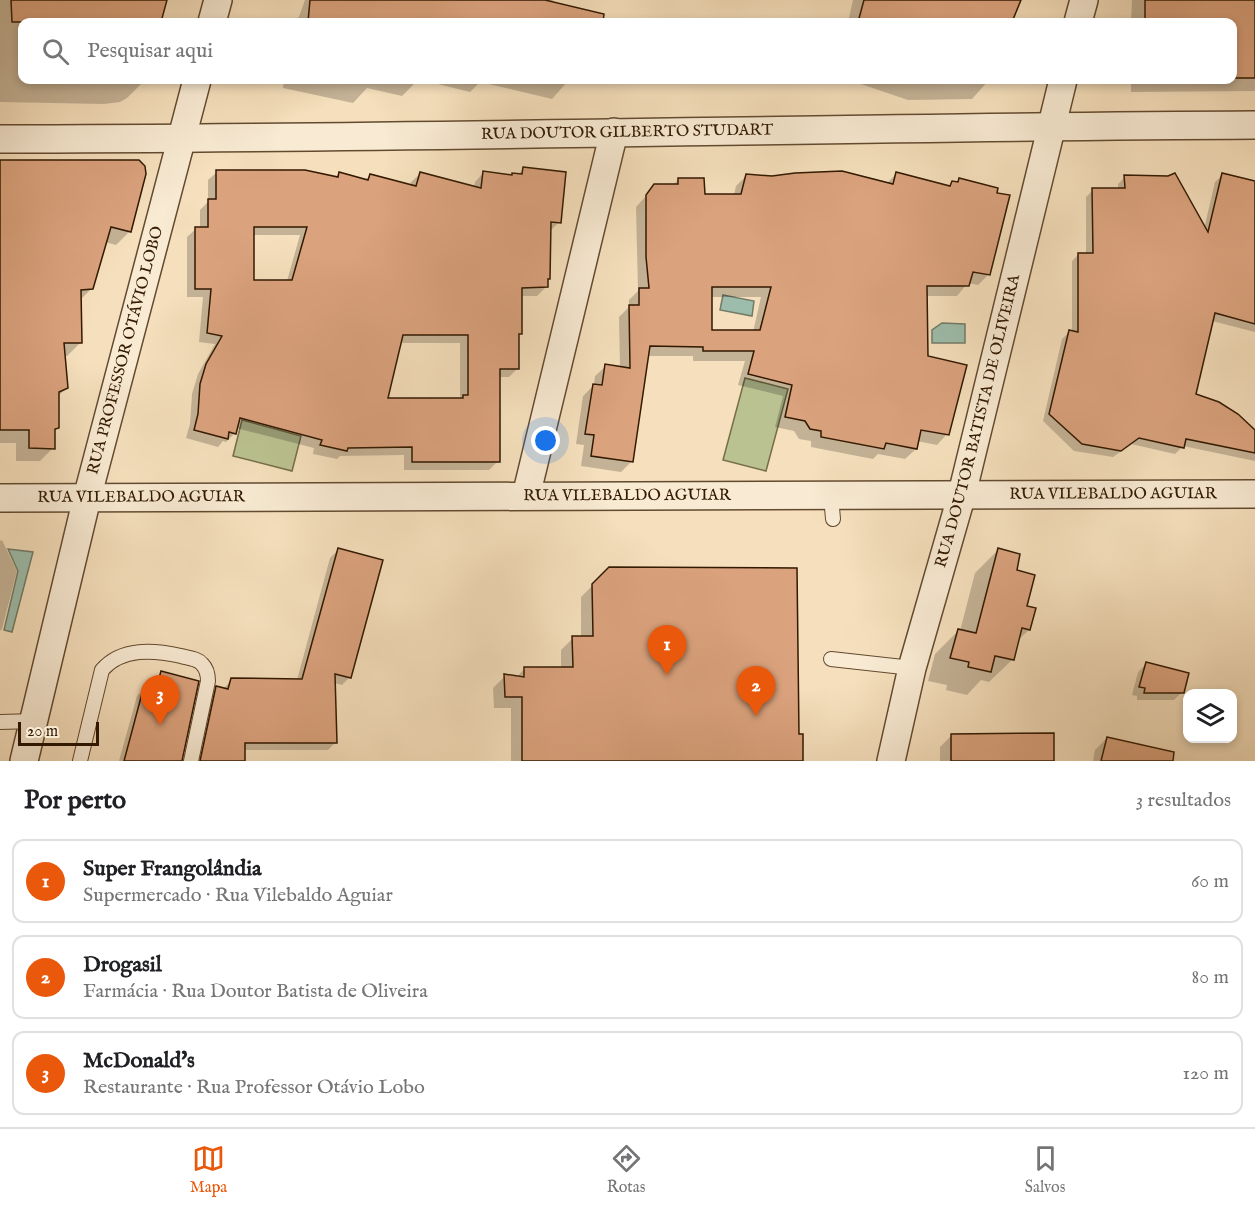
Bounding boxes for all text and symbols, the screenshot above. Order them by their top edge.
search box [18,18,1237,84]
icon: search [39,35,72,68]
text: Pesquisar aqui [87,37,213,65]
street label: RUA DOUTOR GILBERTO STUDART [481,120,773,145]
street label: RUA PROFESSOR OTÁVIO LOBO [84,224,168,477]
street label: RUA DOUTOR BATISTA DE OLIVEIRA [931,271,1025,570]
your location [531,426,560,455]
street label: RUA VILEBALDO AGUIAR [1009,484,1218,505]
street label: RUA VILEBALDO AGUIAR [523,486,732,506]
street label: RUA VILEBALDO AGUIAR [37,487,246,508]
pin: 1 [648,626,686,675]
pin: 2 [736,666,776,716]
pin: 3 [140,676,180,725]
map controls [1183,689,1237,743]
button: layers [1183,689,1237,743]
scale bar [18,719,99,746]
text: 20 m [27,722,58,742]
text: Por perto [24,784,126,817]
text: 3 resultados [1136,788,1231,813]
text: Super Frangolândia [83,855,262,883]
text: 1 [42,869,49,894]
text: 60 m [1191,869,1229,894]
text: Supermercado · Rua Vilebaldo Aguiar [83,883,393,908]
text: Drogasil [83,951,162,979]
text: 2 [41,965,50,990]
text: 80 m [1192,965,1229,990]
text: Farmácia · Rua Doutor Batista de Oliveira [83,979,428,1004]
text: McDonald's [83,1047,195,1075]
text: 3 [42,1061,49,1086]
text: 120 m [1183,1061,1229,1086]
text: Restaurante · Rua Professor Otávio Lobo [83,1075,425,1100]
tab: Mapa [190,1142,227,1198]
tab: Rotas [607,1142,645,1198]
tab: Salvos [1025,1142,1065,1198]

